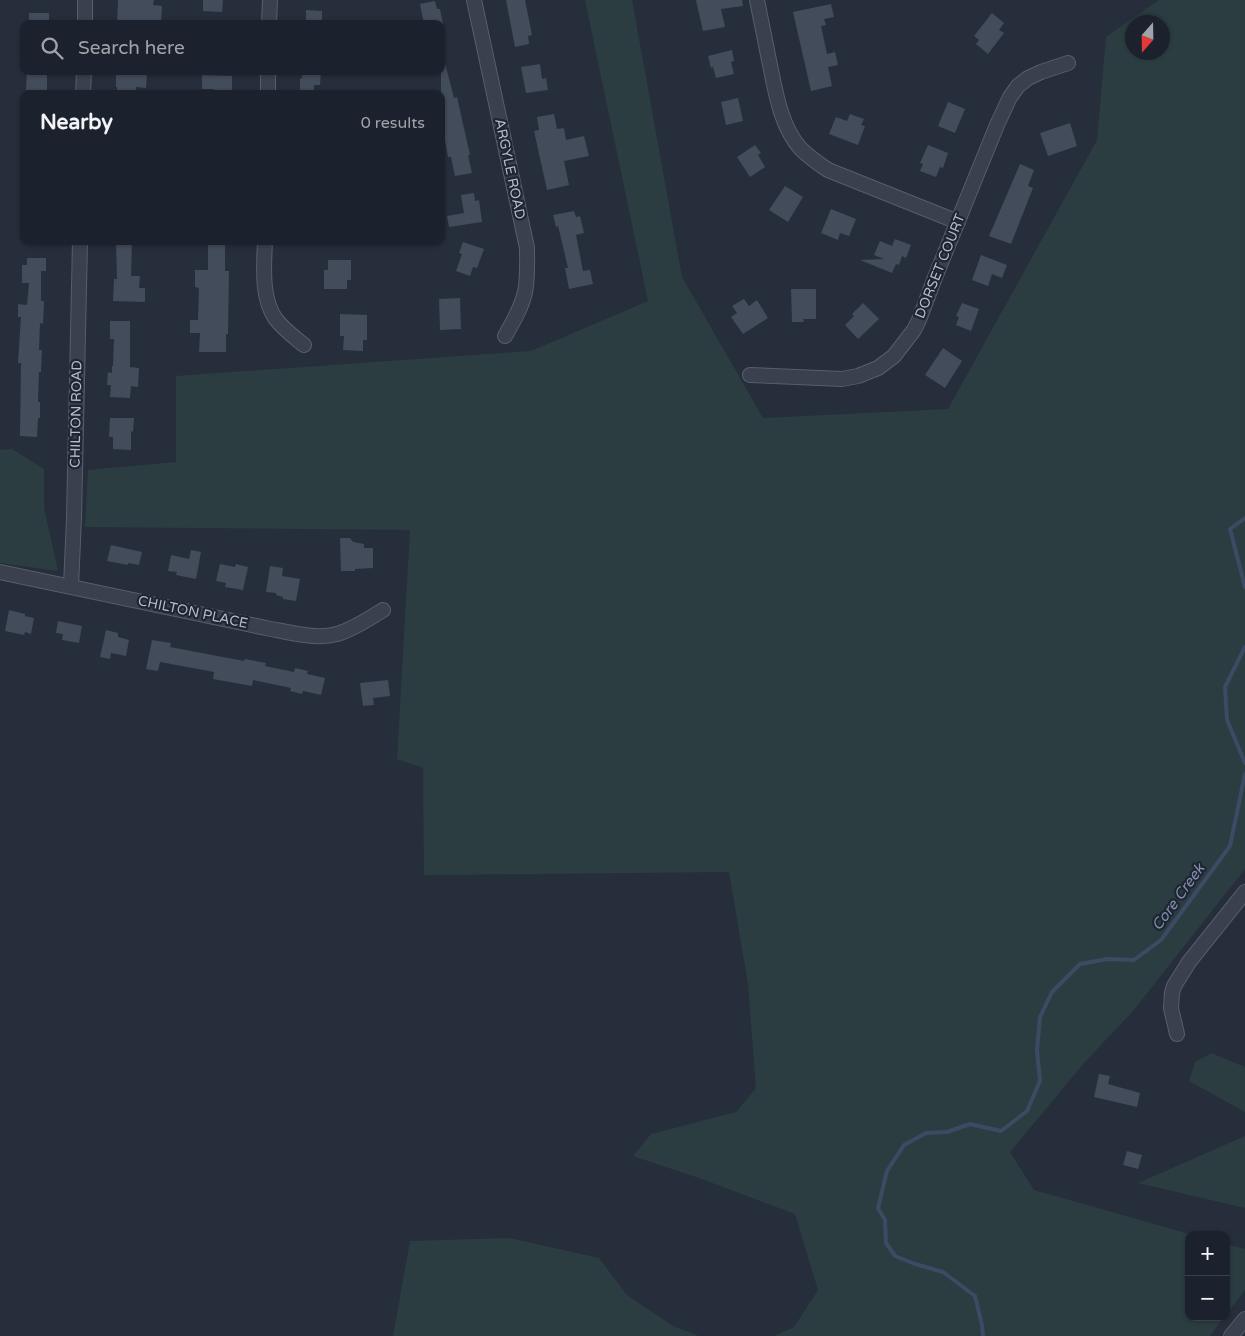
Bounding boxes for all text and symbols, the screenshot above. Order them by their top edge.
north arrow [1125,15,1170,60]
search box [20,20,445,75]
icon: search [38,34,66,62]
text: Search here [78,37,185,59]
text: Nearby [40,110,113,135]
text: 0 results [361,113,425,133]
street label: ARGYLE ROAD [491,117,529,221]
street label: DORSET COURT [911,211,969,321]
street label: CHILTON ROAD [67,360,85,468]
street label: CHILTON PLACE [136,592,250,632]
water label: Core Creek [1148,859,1209,934]
map controls [1185,1231,1230,1321]
button: + [1185,1231,1230,1276]
button: − [1185,1276,1230,1321]

